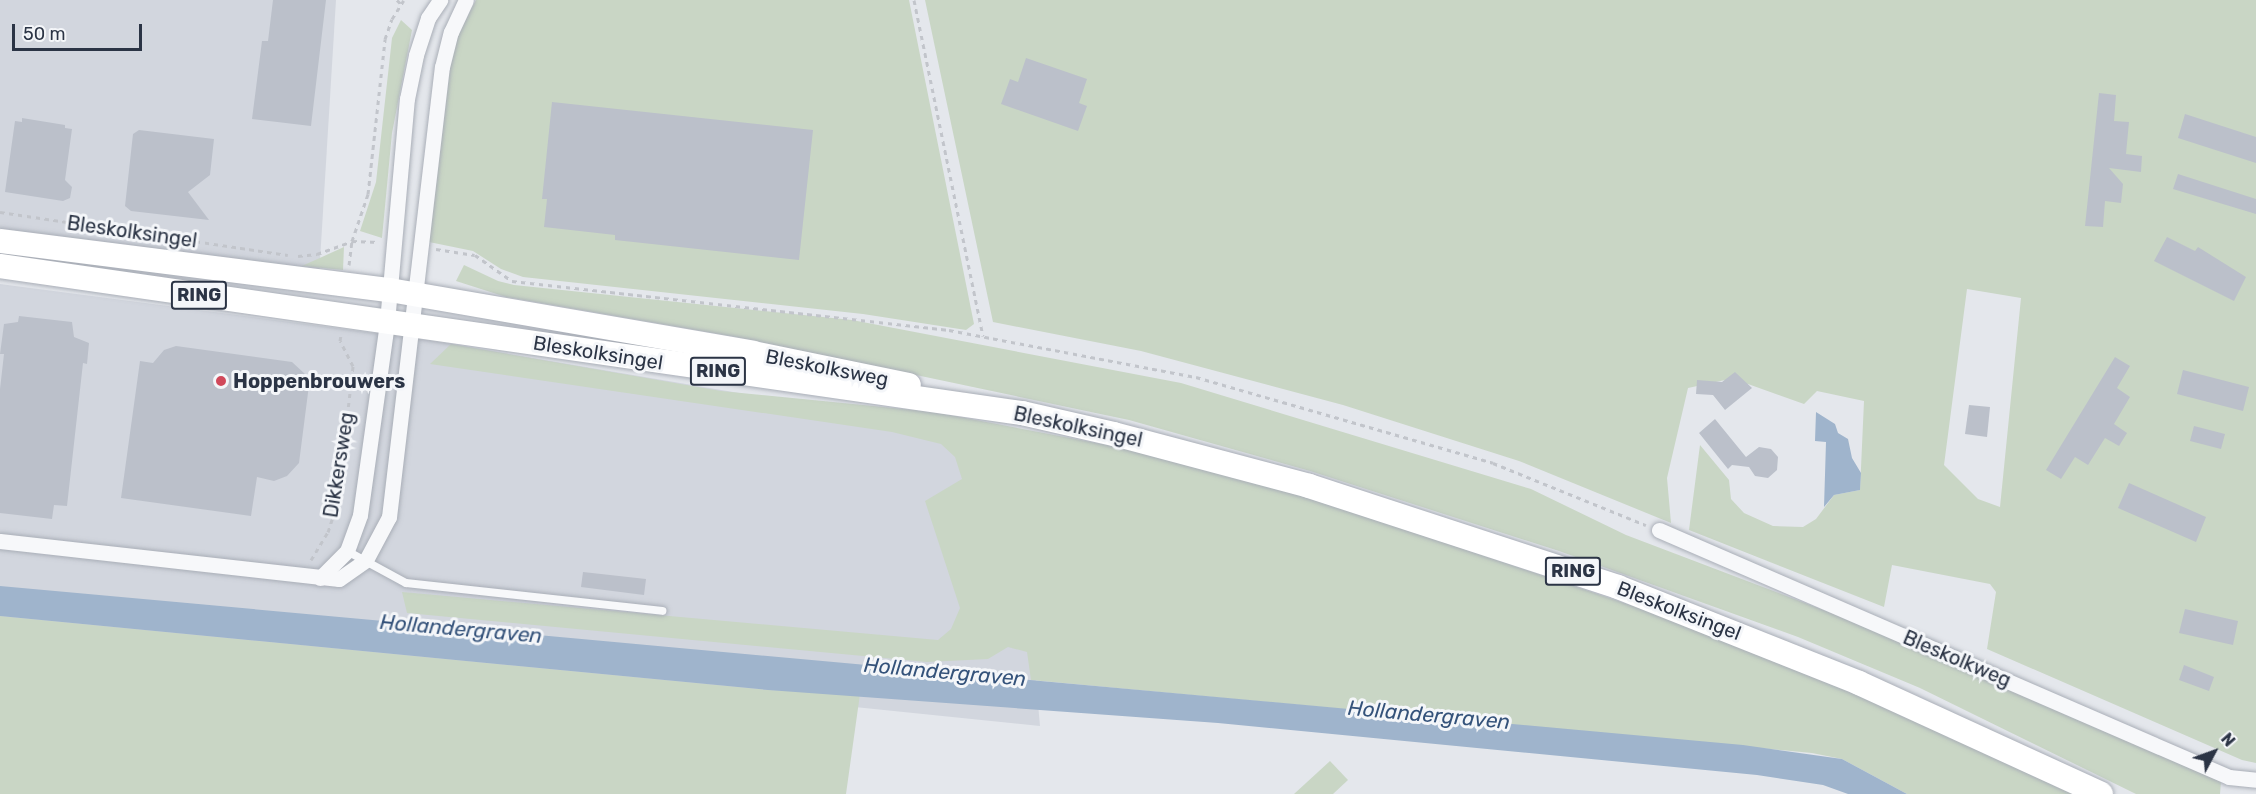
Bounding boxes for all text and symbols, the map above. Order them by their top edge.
scale bar [15,12,146,50]
text: 50 m [23,23,66,45]
street label: Bleskolksingel [65,211,199,253]
road number: RING [170,280,228,310]
street label: Bleskolksingel [531,331,665,375]
street label: Bleskolksweg [763,344,891,392]
road number: RING [690,356,746,386]
place label: Hoppenbrouwers [233,369,405,393]
marker: Hoppenbrouwers [214,374,228,388]
street label: Bleskolksingel [1011,402,1145,452]
street label: Dikkersweg [319,411,359,519]
road number: RING [1544,556,1602,586]
street label: Bleskolksingel [1614,576,1744,646]
water label: Hollandergraven [379,609,543,649]
street label: Bleskolkweg [1899,625,2015,693]
water label: Hollandergraven [863,652,1027,692]
water label: Hollandergraven [1347,695,1511,735]
north arrow [2184,722,2244,782]
text: N [2217,729,2239,750]

